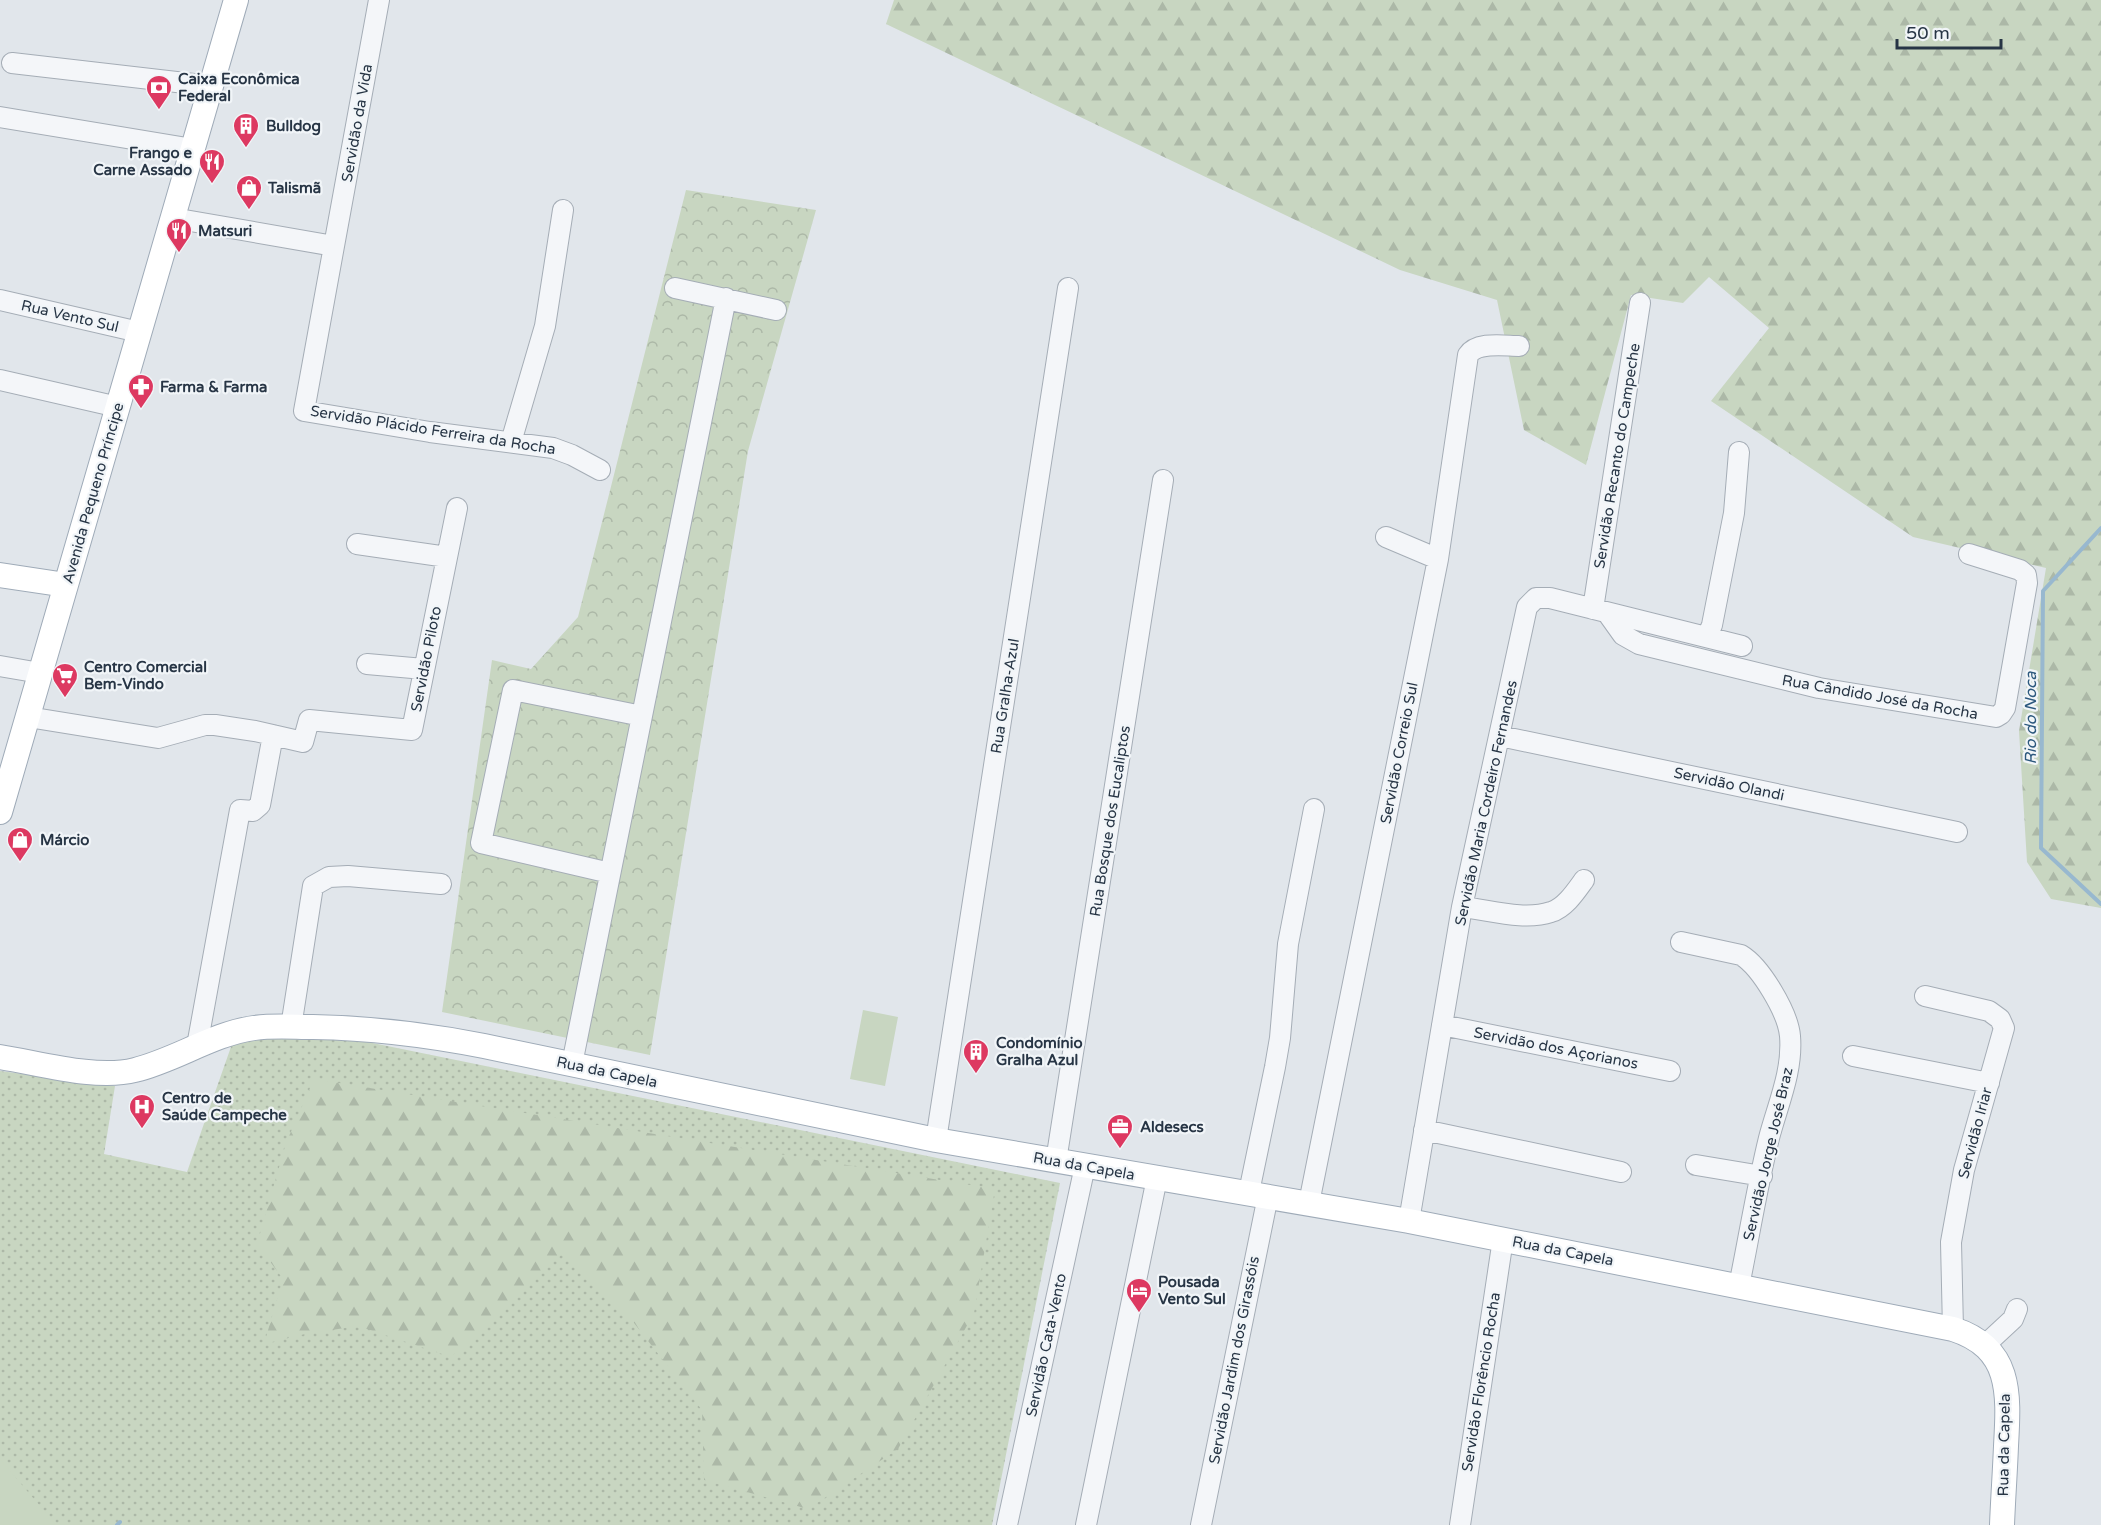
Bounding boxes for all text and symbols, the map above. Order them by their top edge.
scale bar [1897,12,2000,50]
text: 50 m [1906,22,1950,44]
street label: Servidão da Vida [338,62,376,184]
place label: Caixa Econômica Federal [178,70,300,105]
bank icon: Caixa Econômica Federal [144,73,174,111]
building icon: Bulldog [231,111,261,149]
place label: Bulldog [266,117,321,136]
place label: Frango e Carne Assado [93,144,192,179]
restaurant icon: Frango e Carne Assado [197,147,227,185]
shop icon: Talismã [234,173,264,211]
place label: Talismã [267,179,321,197]
restaurant icon: Matsuri [164,216,194,254]
place label: Matsuri [198,222,252,240]
street label: Rua Vento Sul [19,296,121,336]
street label: Servidão Recanto do Campeche [1590,342,1644,570]
pharmacy icon: Farma & Farma [126,372,156,410]
place label: Farma & Farma [160,378,268,396]
street label: Avenida Pequeno Príncipe [59,400,127,586]
street label: Servidão Plácido Ferreira da Rocha [309,402,557,458]
street label: Servidão Piloto [407,605,445,713]
street label: Rua Gralha-Azul [987,637,1023,755]
place label: Centro Comercial Bem-Vindo [84,658,207,693]
supermarket icon: Centro Comercial Bem-Vindo [50,661,80,699]
water label: Rio do Noca [2021,670,2041,765]
street label: Rua Cândido José da Rocha [1781,671,1979,723]
street label: Servidão Maria Cordeiro Fernandes [1451,679,1521,927]
street label: Servidão Correio Sul [1376,681,1422,825]
street label: Rua Bosque dos Eucaliptos [1086,724,1134,918]
street label: Servidão Olandi [1672,763,1786,805]
shop icon: Márcio [5,825,35,863]
place label: Márcio [40,831,89,849]
street label: Servidão dos Açorianos [1472,1023,1640,1073]
place label: Condomínio Gralha Azul [996,1034,1083,1069]
building icon: Condomínio Gralha Azul [961,1037,991,1075]
street label: Rua da Capela [555,1052,659,1092]
street label: Servidão Jorge José Braz [1739,1066,1797,1242]
street label: Servidão Iriar [1954,1085,1996,1181]
place label: Centro de Saúde Campeche [162,1089,287,1125]
hospital icon: Centro de Saúde Campeche [127,1092,157,1130]
office icon: Aldesecs [1105,1112,1135,1150]
place label: Aldesecs [1140,1118,1204,1136]
street label: Rua da Capela [1032,1148,1136,1184]
street label: Rua da Capela [1511,1232,1615,1270]
street label: Servidão Jardim dos Girassóis [1205,1255,1263,1465]
street label: Servidão Cata-Vento [1022,1272,1070,1418]
place label: Pousada Vento Sul [1158,1273,1226,1308]
hotel icon: Pousada Vento Sul [1124,1276,1154,1314]
street label: Servidão Florêncio Rocha [1458,1291,1504,1473]
street label: Rua da Capela [1994,1393,2014,1497]

